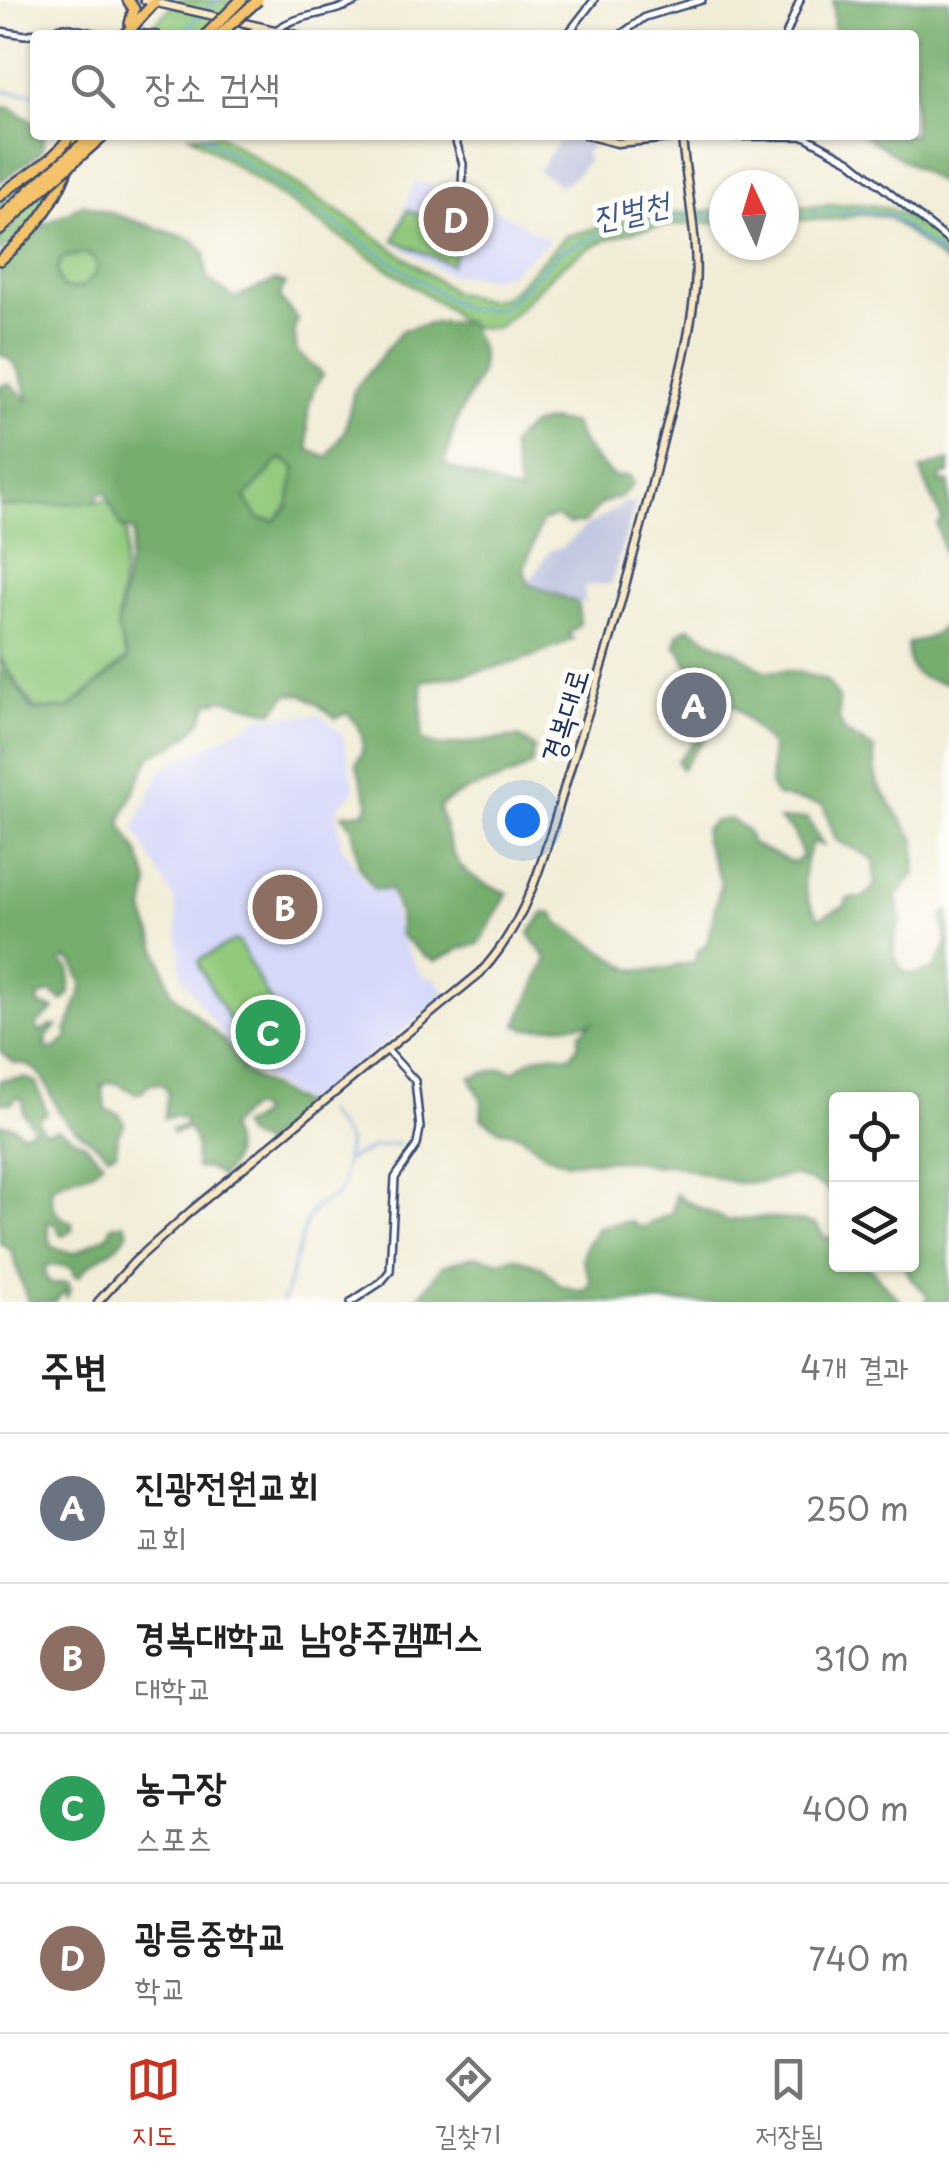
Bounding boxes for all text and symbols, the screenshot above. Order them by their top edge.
search box [30,30,919,140]
text: 장소 검색 [145,57,280,114]
icon: search [65,58,120,113]
north arrow [709,170,799,260]
water label: 진벌천 [587,177,676,241]
pin: D [424,182,488,256]
street label: 경복대로 [527,662,599,768]
pin: A [662,668,726,742]
your location [497,795,548,846]
pin: B [252,870,318,944]
pin: C [236,994,300,1070]
map controls [829,1092,919,1272]
button: locate [829,1092,919,1182]
button: layers [829,1182,919,1272]
text: 주변 [40,1336,108,1399]
text: 4개 결과 [800,1343,909,1391]
text: 진광전원교회 [135,1456,318,1513]
text: A [60,1484,85,1532]
text: 250 m [806,1484,909,1532]
text: 교회 [135,1513,187,1561]
text: 경복대학교 남양주캠퍼스 [135,1606,484,1663]
text: B [62,1634,83,1682]
text: 310 m [813,1634,909,1682]
text: 대학교 [135,1663,212,1711]
text: 농구장 [135,1756,227,1813]
text: C [60,1784,85,1832]
text: 400 m [802,1784,909,1832]
text: 스포츠 [135,1813,212,1861]
text: 광릉중학교 [135,1906,288,1963]
text: D [60,1934,85,1982]
text: 740 m [808,1934,909,1982]
text: 학교 [135,1963,187,2011]
tab: 지도 [126,2052,181,2155]
tab: 길찾기 [434,2052,502,2155]
tab: 저장됨 [755,2052,823,2155]

